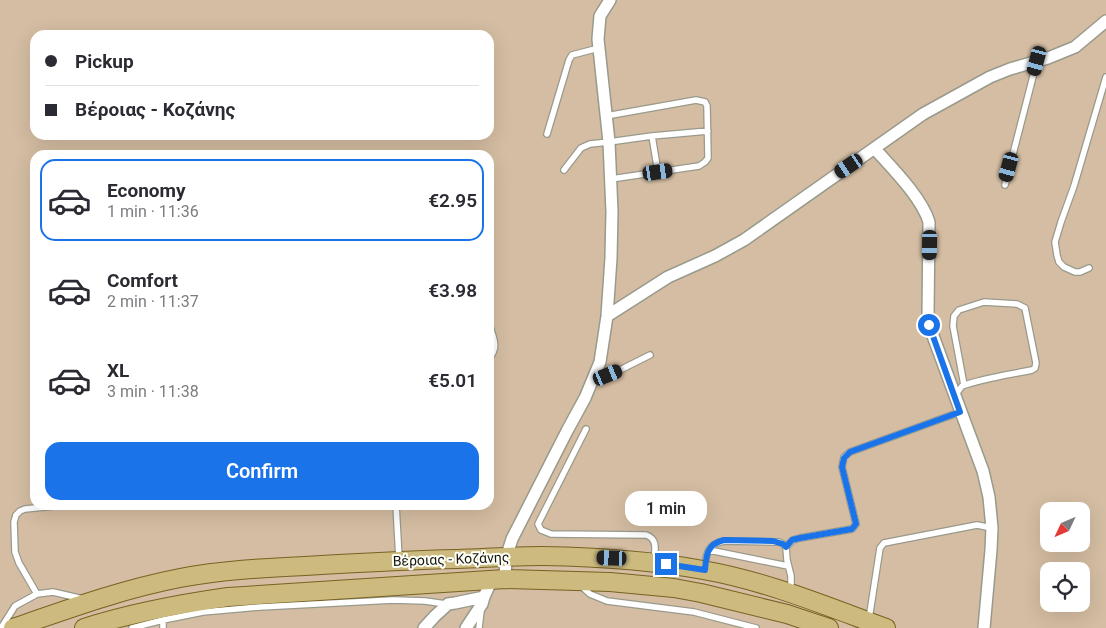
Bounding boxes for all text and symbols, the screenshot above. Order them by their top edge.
car [1025,45,1048,77]
text: Pickup [75,50,134,73]
text: Βέροιας - Κοζάνης [75,98,235,121]
car [832,151,865,181]
car [997,151,1020,183]
car [642,162,673,182]
icon: car [47,178,92,223]
text: Economy [107,179,186,202]
text: €2.95 [428,189,477,212]
text: 1 min · 11:36 [107,202,199,221]
car [922,230,937,260]
icon: car [47,268,92,313]
text: Comfort [107,269,178,292]
text: €3.98 [428,279,477,302]
text: 2 min · 11:37 [107,292,199,311]
route start [918,314,940,336]
icon: car [47,358,92,403]
text: XL [107,359,129,382]
car [591,362,624,388]
text: €5.01 [428,369,477,392]
text: 3 min · 11:38 [107,382,199,401]
button: Confirm [45,442,479,500]
callout: 1 min [625,492,707,526]
text: 1 min [646,499,686,518]
north arrow [1040,502,1090,552]
map controls [1040,502,1090,612]
street label: Βέροιας - Κοζάνης [392,549,510,569]
car [596,550,627,566]
route end [655,553,677,575]
button: locate [1040,562,1090,612]

